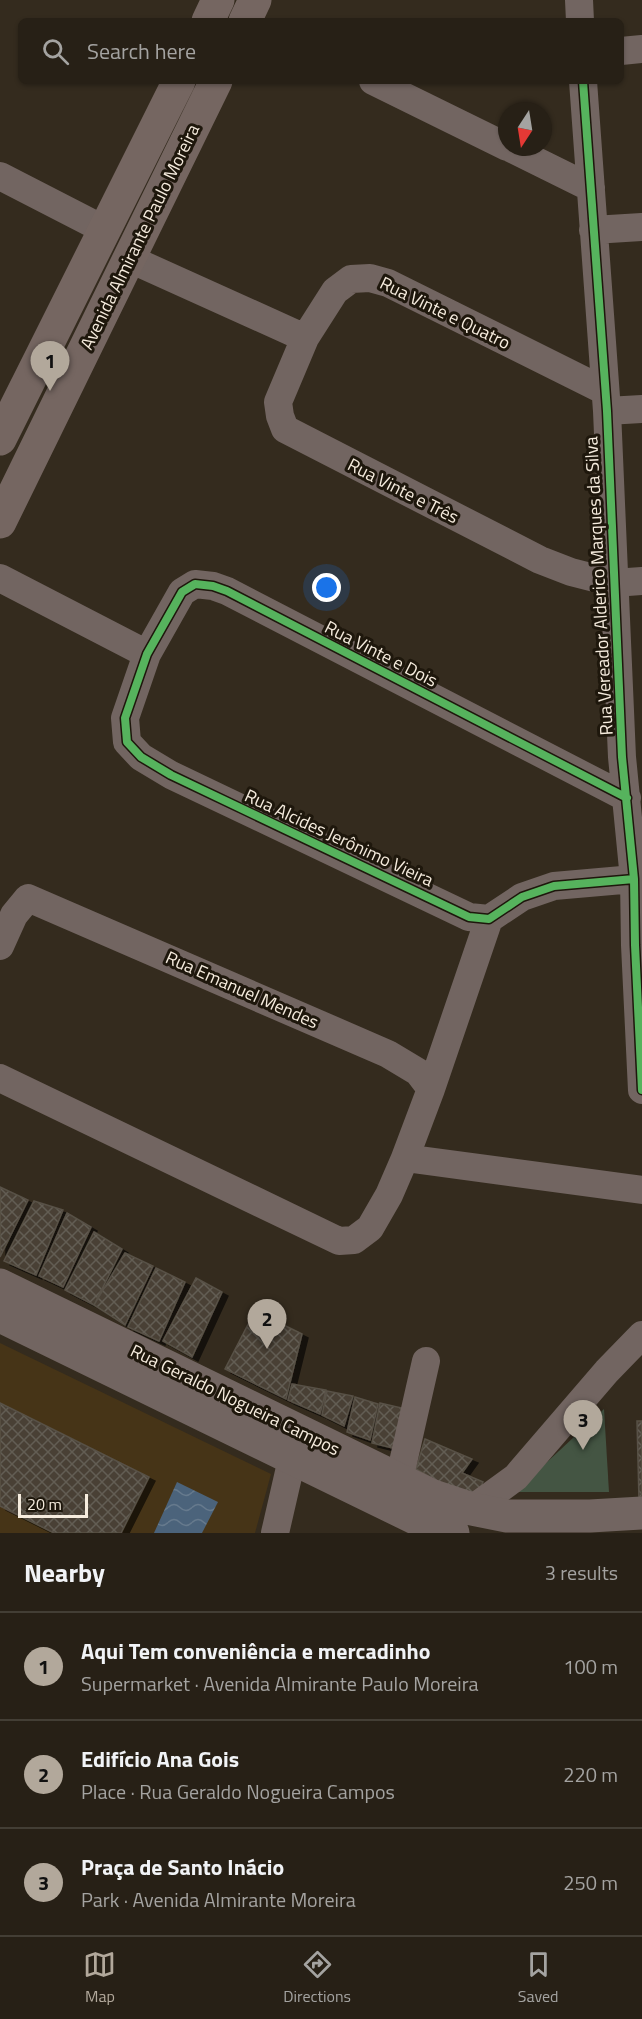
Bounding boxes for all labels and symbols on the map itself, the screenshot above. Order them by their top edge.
north arrow [498,102,552,156]
street label: Avenida Almirante Paulo Moreira [73,119,206,354]
street label: Rua Vinte e Quatro [375,269,515,356]
pin: 1 [31,342,70,391]
street label: Rua Vereador Alderico Marques da Silva [577,436,620,736]
street label: Rua Vinte e Três [343,451,463,530]
your location [312,573,341,602]
street label: Rua Vinte e Dois [320,614,442,694]
street label: Rua Alcides Jerônimo Vieira [240,782,438,893]
street label: Rua Emanuel Mendes [161,944,323,1035]
pin: 2 [248,1300,286,1349]
street label: Rua Geraldo Nogueira Campos [126,1337,344,1462]
pin: 3 [564,1400,602,1450]
scale bar [18,1491,88,1518]

